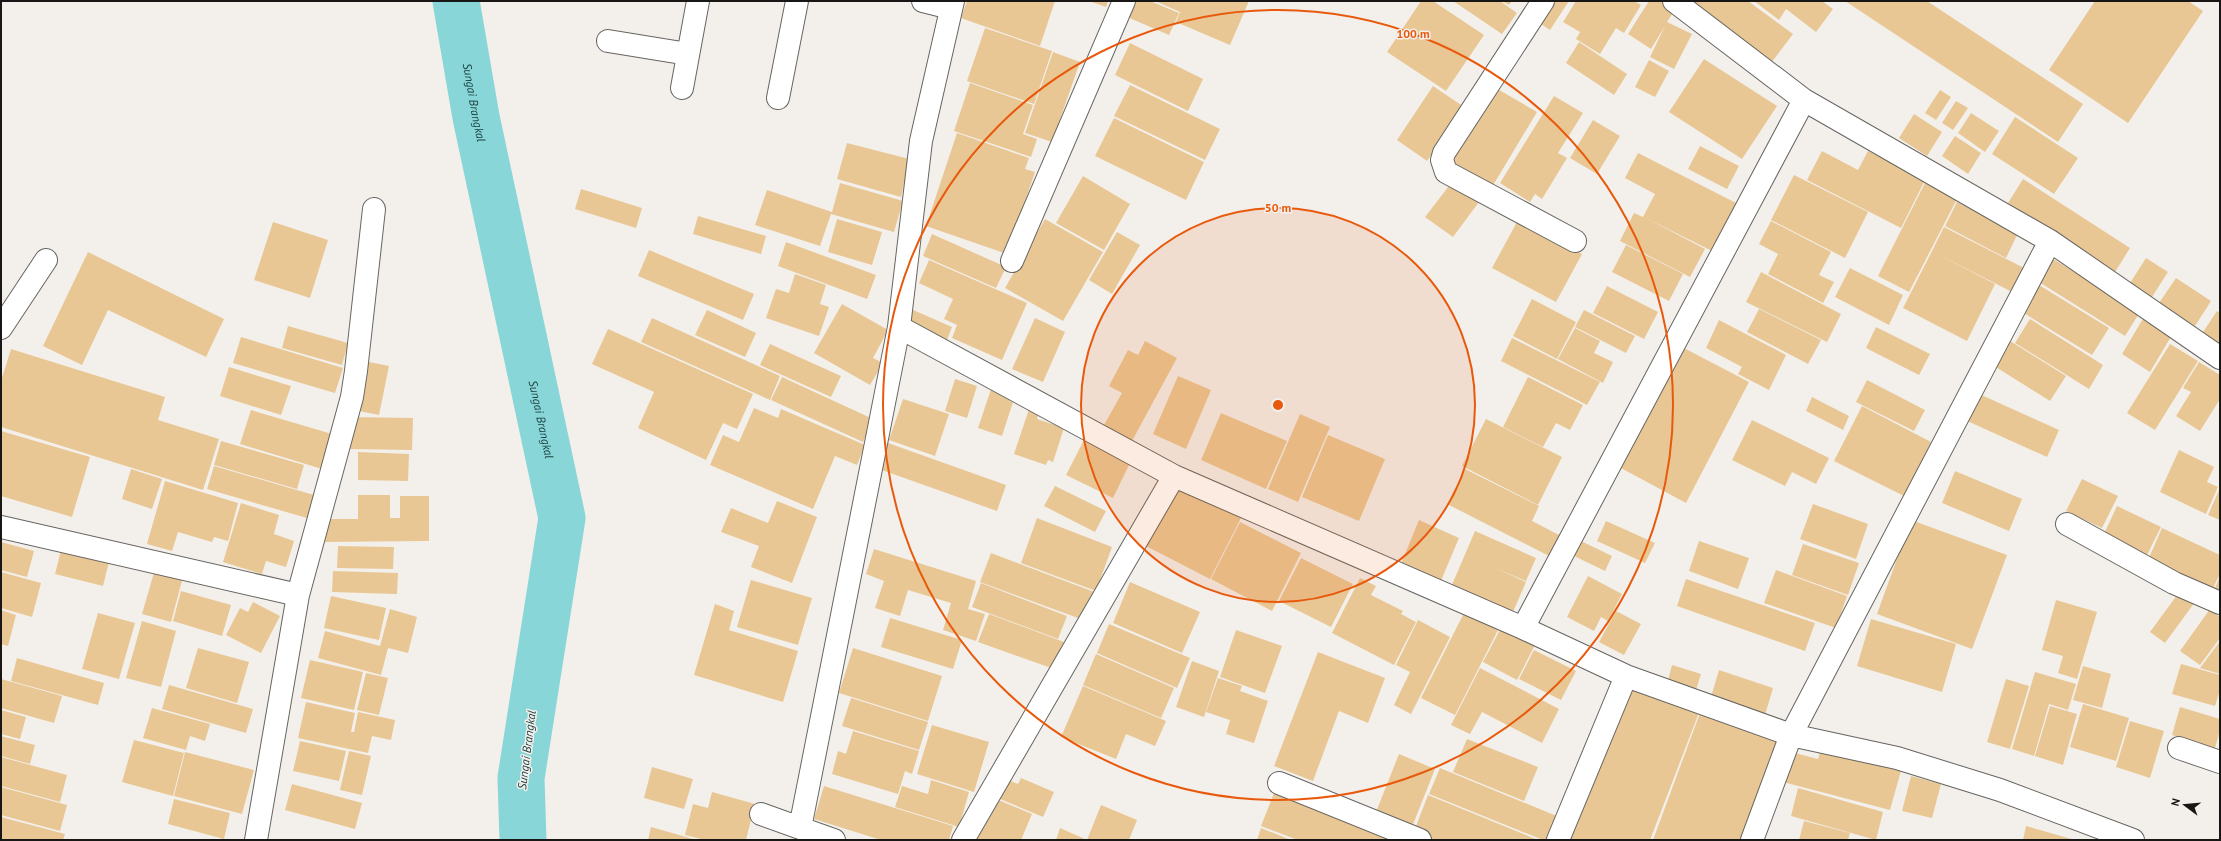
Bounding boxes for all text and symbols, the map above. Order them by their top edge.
text: 100 m [1396,26,1430,41]
water label: Sungai Brangkal [460,62,489,144]
text: 50 m [1265,200,1291,215]
water label: Sungai Brangkal [526,379,557,461]
centre of rings [1271,398,1285,412]
water label: Sungai Brangkal [514,709,539,790]
north arrow [2165,785,2205,825]
text: N [2168,797,2183,808]

